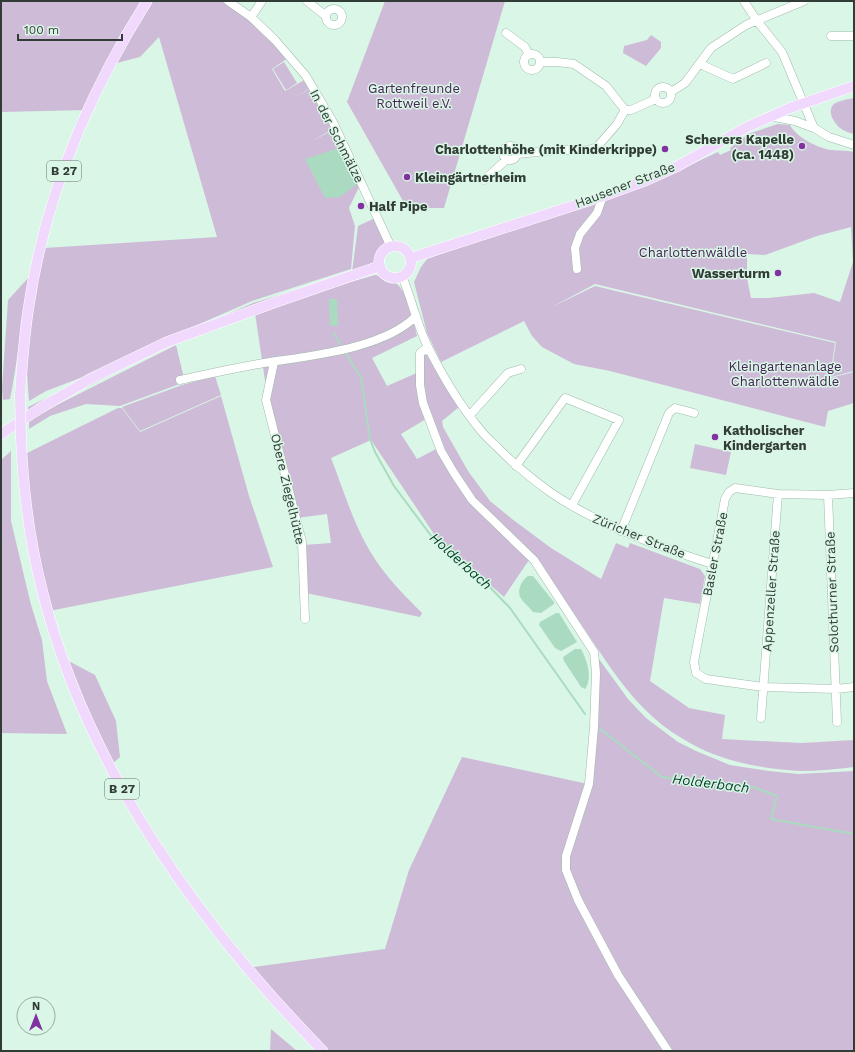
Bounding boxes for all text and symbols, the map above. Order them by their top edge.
scale bar [18,16,122,42]
text: 100 m [24,23,59,37]
park label: Gartenfreunde Rottweil e.V. [368,81,460,111]
street label: In der Schmälze [307,87,367,185]
place label: Scherers Kapelle (ca. 1448) [685,132,794,162]
marker: Scherers Kapelle (ca. 1448) [797,141,807,151]
place label: Charlottenhöhe (mit Kinderkrippe) [435,142,657,157]
marker: Charlottenhöhe (mit Kinderkrippe) [660,144,670,154]
street label: Hausener Straße [573,159,677,211]
road number: B 27 [47,161,81,181]
place label: Kleingärtnerheim [415,170,526,185]
marker: Kleingärtnerheim [402,172,412,182]
place label: Half Pipe [369,199,428,214]
marker: Half Pipe [356,201,366,211]
park label: Charlottenwäldle [639,245,747,260]
place label: Wasserturm [692,266,770,281]
marker: Wasserturm [773,268,783,278]
park label: Kleingartenanlage Charlottenwäldle [729,359,841,389]
place label: Katholischer Kindergarten [723,423,807,453]
street label: Obere Ziegelhütte [268,432,308,546]
marker: Katholischer Kindergarten [710,432,720,442]
street label: Züricher Straße [590,511,688,561]
street label: Basler Straße [699,511,731,597]
water label: Holderbach [427,529,495,593]
street label: Appenzeller Straße [759,530,783,652]
street label: Solothurner Straße [822,531,842,653]
water label: Holderbach [672,770,750,796]
road number: B 27 [105,779,139,799]
north arrow [16,996,56,1036]
text: N [32,1000,40,1013]

